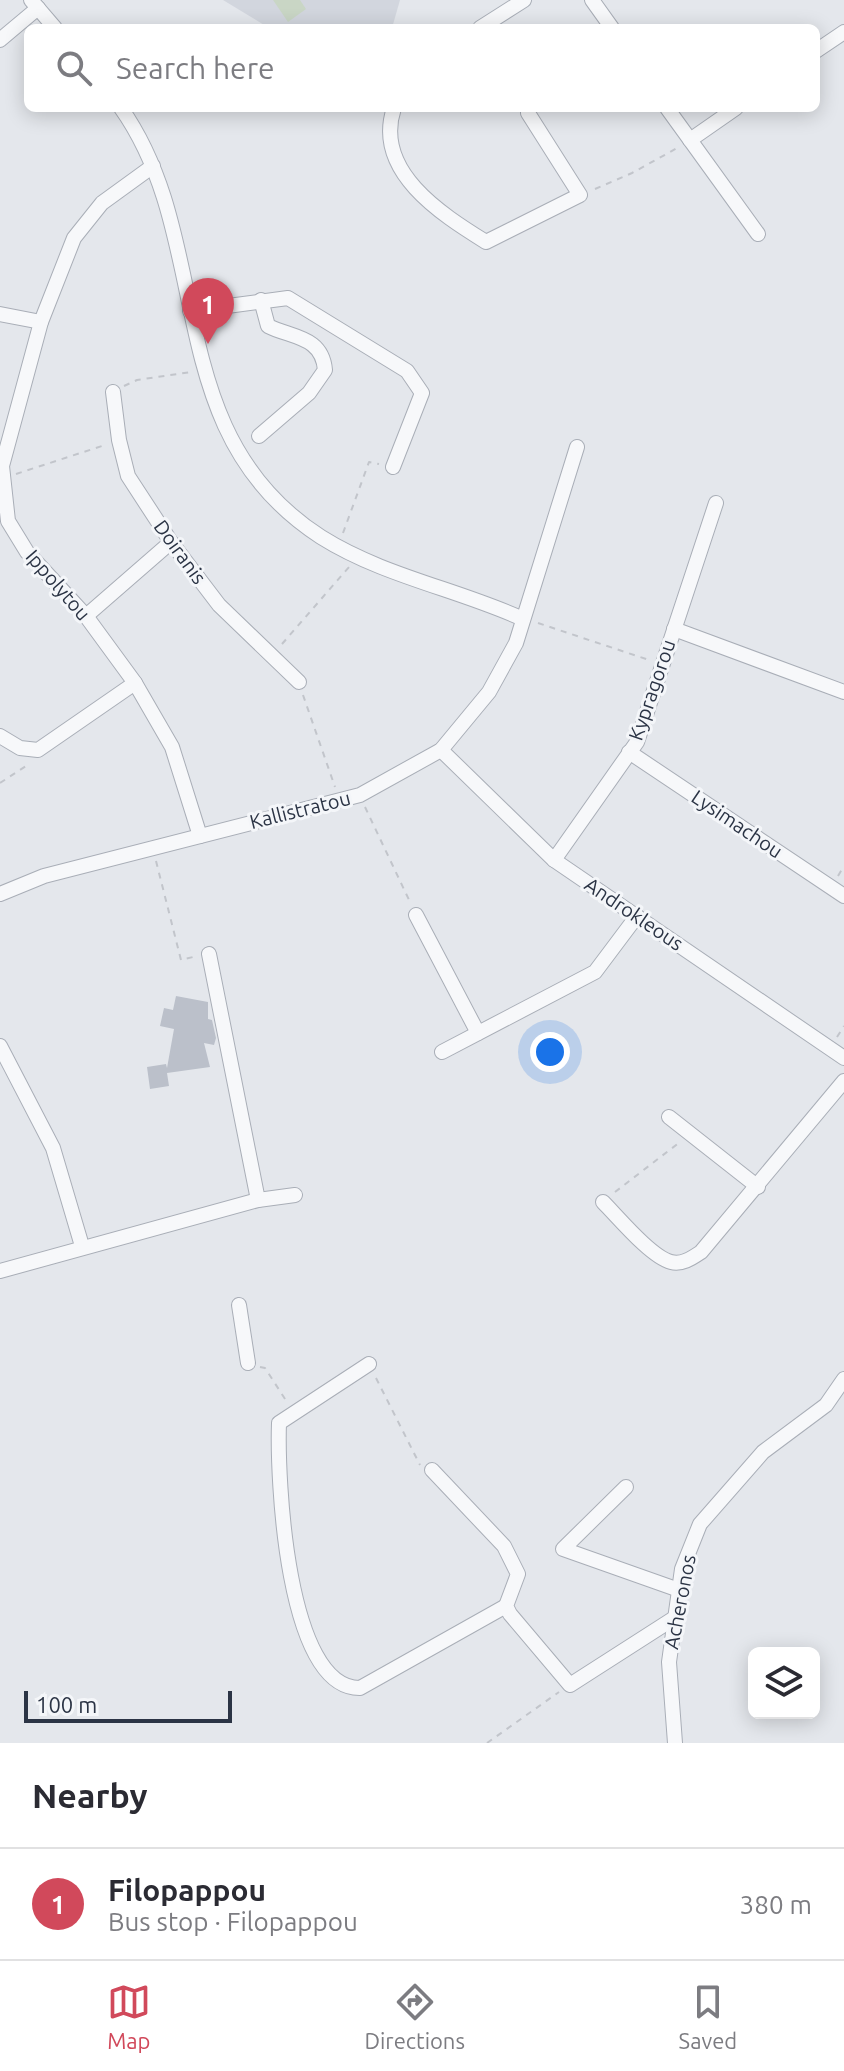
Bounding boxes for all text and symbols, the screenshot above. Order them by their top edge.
search box [24,24,820,112]
icon: search [52,46,96,90]
text: Search here [116,51,275,85]
pin: 1 [182,278,234,344]
street label: Doiranis [150,515,211,588]
street label: Ippolytou [21,545,95,625]
street label: Kypragorou [624,636,680,743]
street label: Lysimachou [688,785,787,862]
street label: Kallistratou [247,786,353,833]
street label: Androkleous [581,872,688,955]
your location [530,1032,570,1072]
street label: Acheronos [659,1553,700,1651]
map controls [748,1647,820,1719]
button: layers [748,1647,820,1719]
scale bar [24,1687,232,1723]
text: 100 m [36,1692,97,1717]
text: Nearby [32,1776,147,1814]
text: Filopappou [108,1873,266,1907]
text: 1 [51,1890,65,1919]
text: 380 m [740,1890,812,1919]
text: Bus stop · Filopappou [108,1907,358,1936]
tab: Map [107,1980,151,2053]
tab: Directions [364,1980,465,2053]
tab: Saved [679,1980,737,2053]

